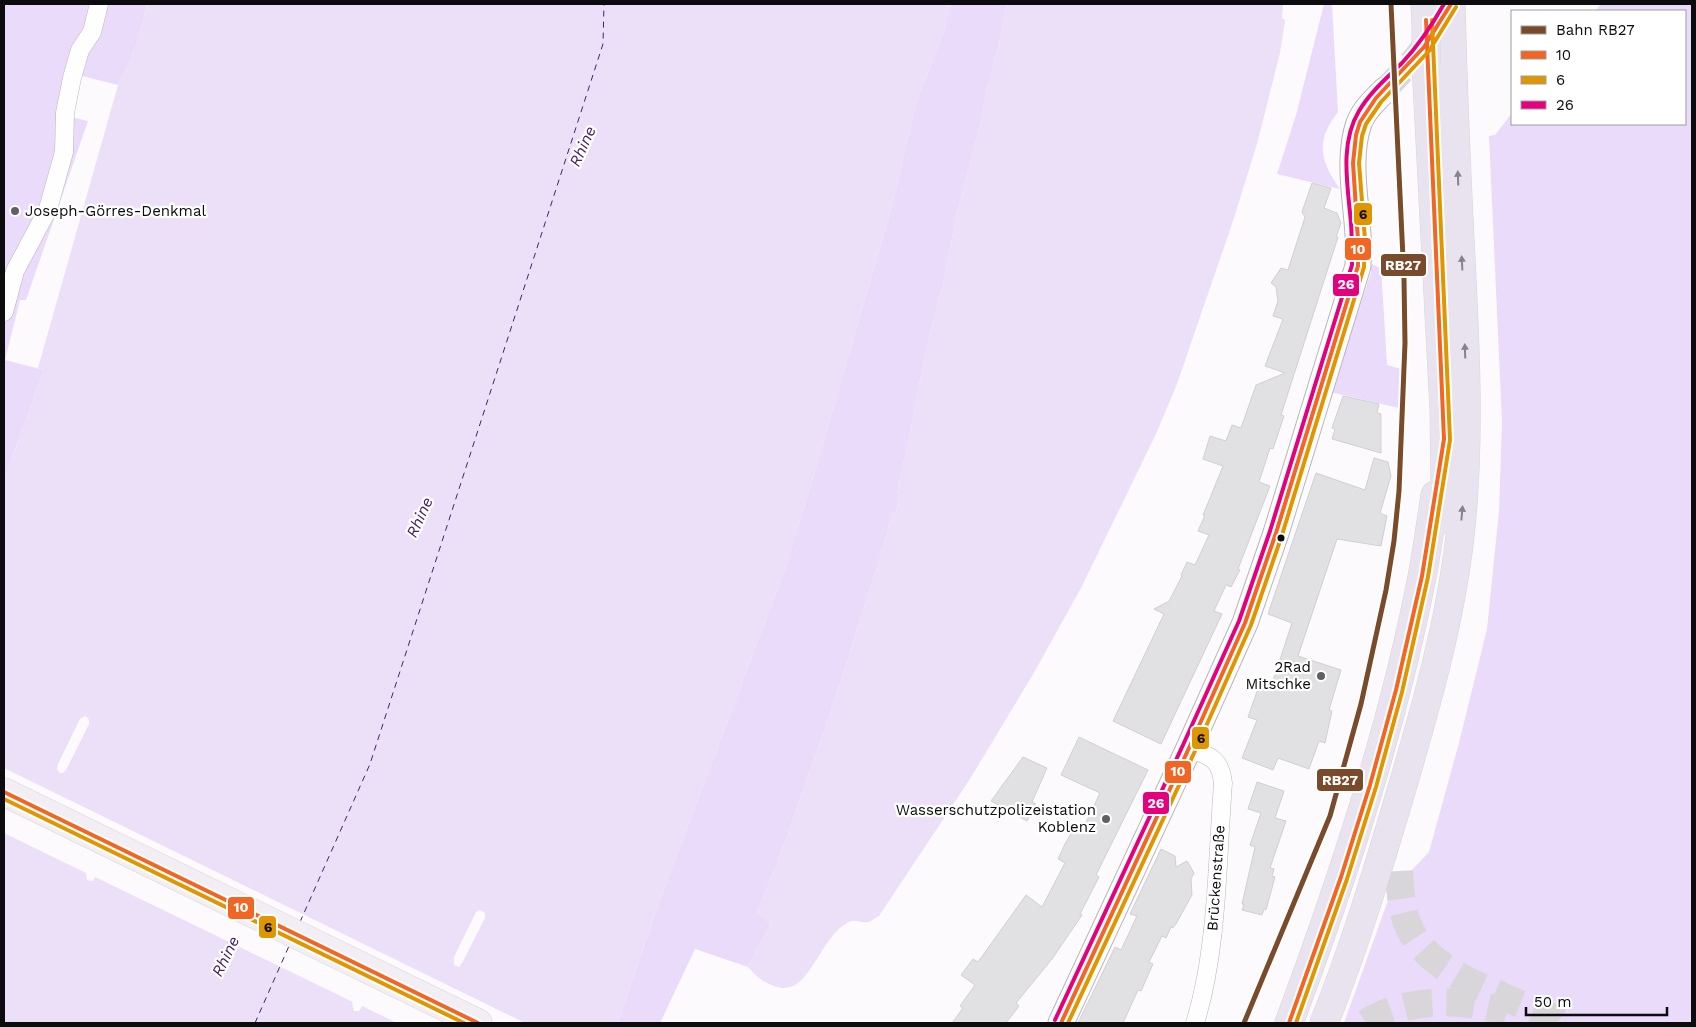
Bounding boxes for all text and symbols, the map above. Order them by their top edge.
legend [1511,10,1686,125]
text: Bahn RB27 [1556,21,1635,39]
text: 10 [1556,46,1571,64]
text: 6 [1556,71,1565,89]
text: 26 [1556,96,1574,114]
water label: Rhine [565,123,600,169]
one-way arrow [1453,170,1461,186]
place label: Joseph-Görres-Denkmal [25,202,206,220]
line badge: 6 [1353,202,1373,226]
marker: Joseph-Görres-Denkmal [9,205,21,217]
text: 6 [1359,206,1368,222]
line badge: 10 [1344,237,1372,261]
text: 10 [1350,241,1366,257]
line badge: RB27 [1380,253,1427,277]
one-way arrow [1457,255,1465,271]
text: RB27 [1385,257,1421,273]
line badge: 26 [1332,273,1360,297]
text: 26 [1338,276,1355,292]
one-way arrow [1461,342,1469,358]
water label: Rhine [402,494,437,540]
one-way arrow [1458,505,1466,521]
unlabelled marker [1276,533,1286,543]
place label: 2Rad Mitschke [1245,658,1311,693]
marker: 2Rad Mitschke [1315,670,1327,682]
line badge: 6 [1191,726,1210,750]
text: 6 [1197,730,1206,746]
line badge: 10 [1164,760,1192,784]
text: 10 [1170,763,1186,779]
line badge: RB27 [1316,768,1364,792]
text: RB27 [1322,772,1358,788]
line badge: 26 [1142,791,1170,815]
text: 26 [1148,795,1165,811]
place label: Wasserschutzpolizeistation Koblenz [896,801,1096,836]
marker: Wasserschutzpolizeistation Koblenz [1100,813,1112,825]
street label: Brückenstraße [1203,824,1229,932]
line badge: 10 [227,896,255,920]
text: 10 [233,899,249,915]
line badge: 6 [258,915,277,939]
text: 6 [264,919,273,935]
water label: Rhine [208,933,243,979]
scale bar [1526,984,1667,1016]
text: 50 m [1534,993,1571,1011]

